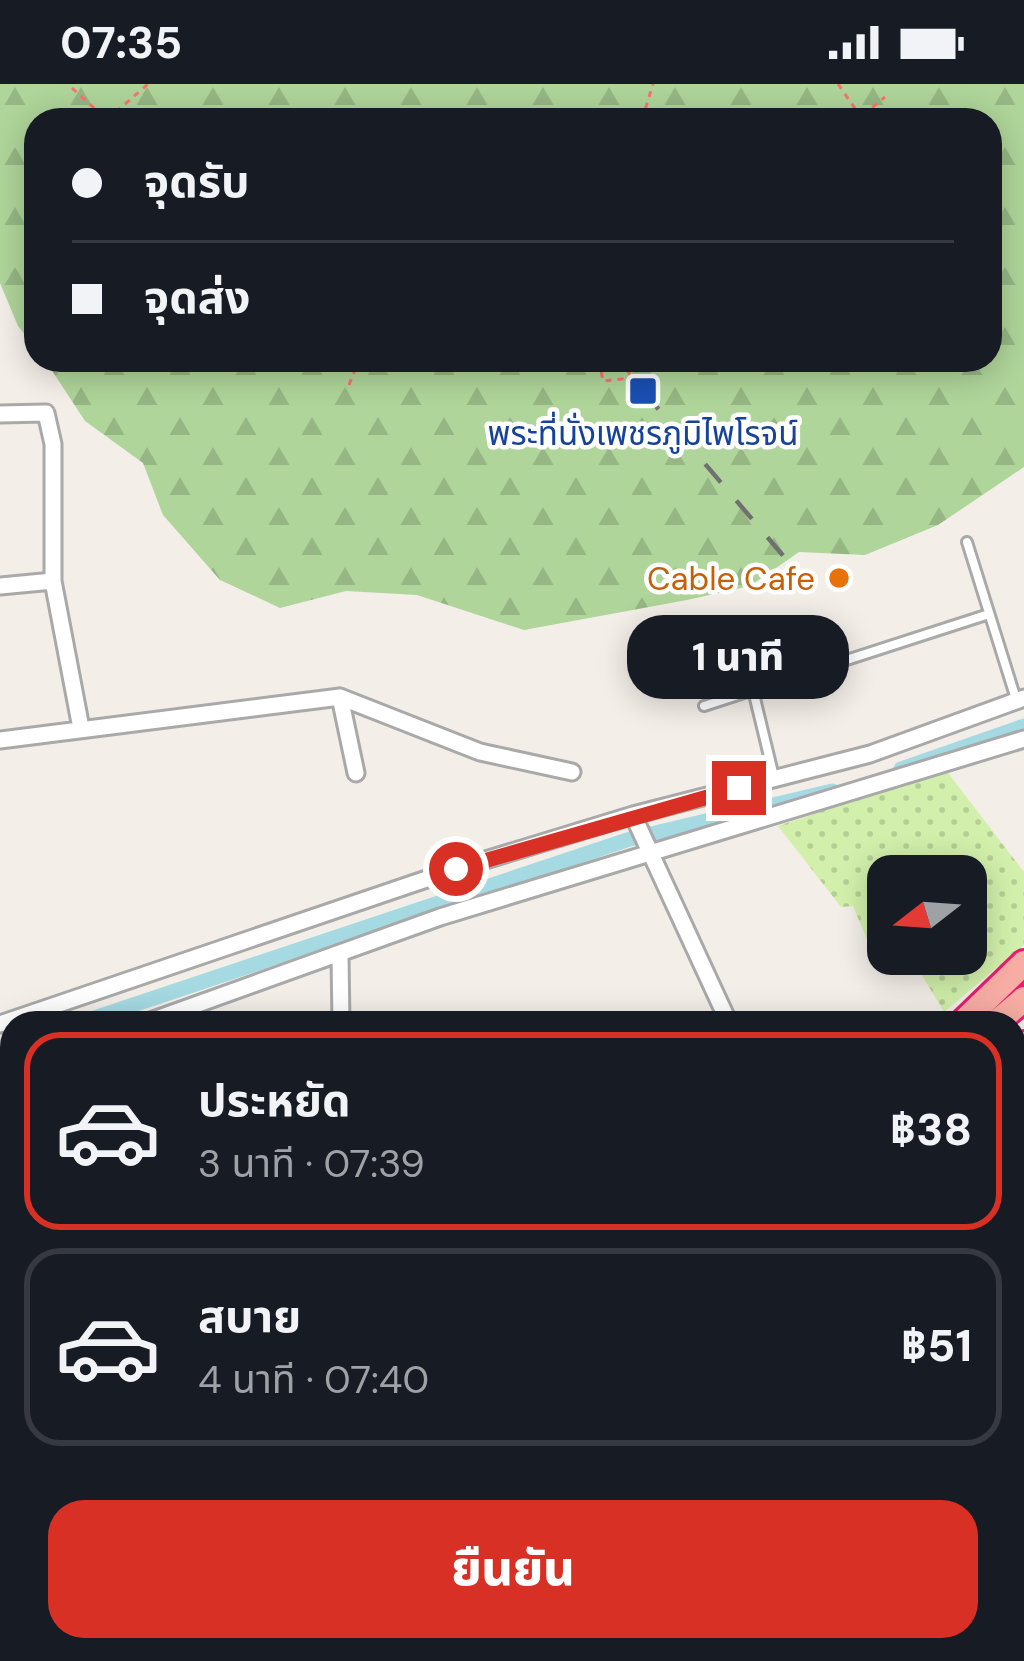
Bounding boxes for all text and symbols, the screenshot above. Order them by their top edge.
text: 07:35 [60,13,182,72]
text: จุดรับ [144,152,250,211]
text: จุดส่ง [144,268,250,327]
marker: พระที่นั่งเพชรภูมิไพโรจน์ [627,375,659,407]
place label: พระที่นั่งเพชรภูมิไพโรจน์ [488,411,798,455]
place label: Cable Cafe [647,557,815,600]
marker: Cable Cafe [826,565,852,591]
callout: 1 นาที [628,614,850,698]
text: 1 นาที [692,631,784,682]
route end [712,761,766,815]
route start [429,842,483,896]
north arrow [867,855,987,975]
map controls [867,855,987,975]
text: ประหยัด [198,1071,351,1130]
icon: car [54,1077,162,1185]
text: ฿38 [890,1100,972,1159]
text: 3 นาที · 07:39 [198,1138,425,1189]
text: สบาย [198,1287,301,1346]
icon: car [54,1293,162,1401]
text: ฿51 [901,1316,972,1375]
text: 4 นาที · 07:40 [198,1354,429,1405]
button: ยืนยัน [48,1500,978,1638]

